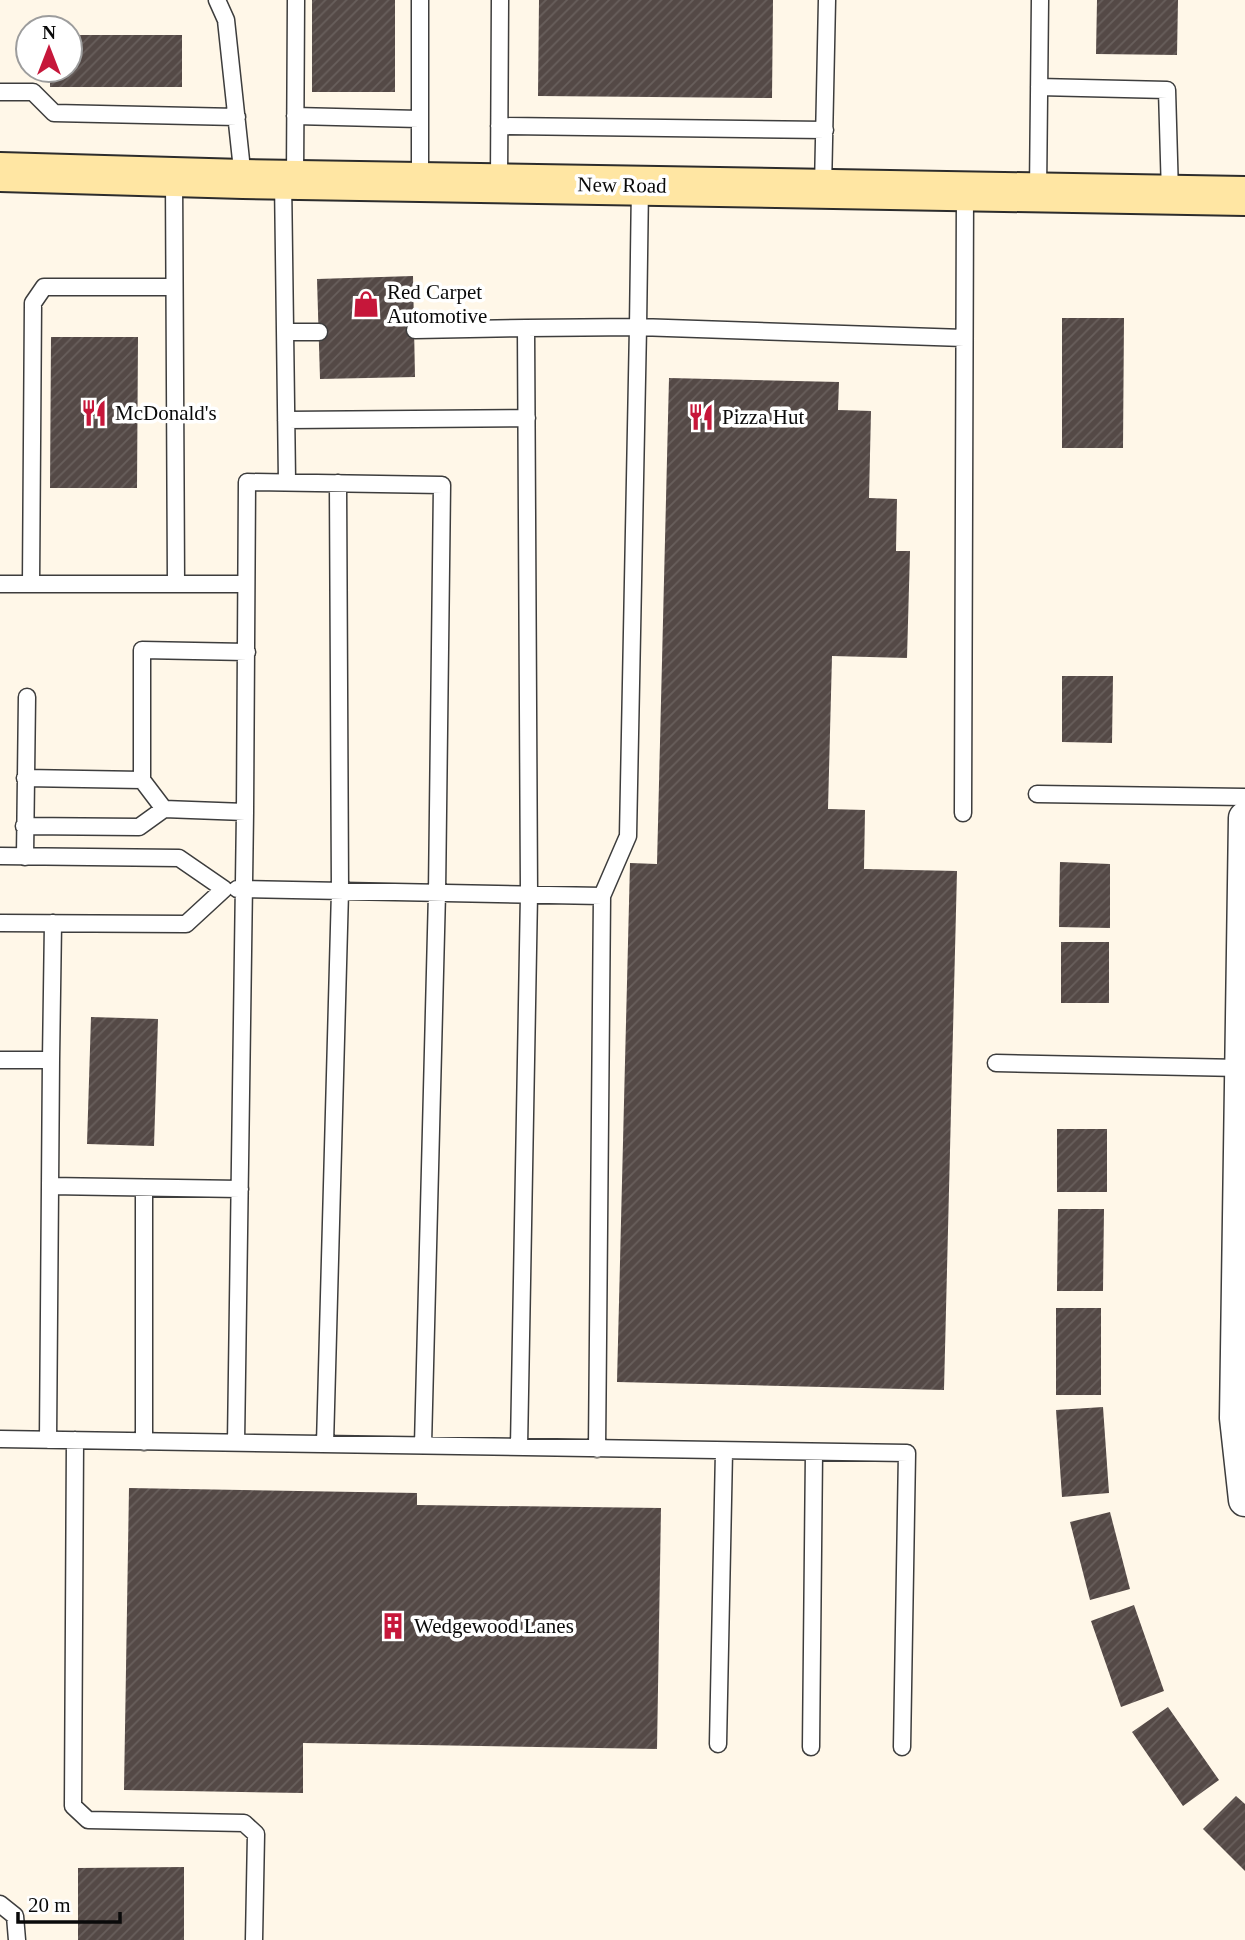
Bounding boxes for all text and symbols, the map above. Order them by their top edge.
north arrow [14,14,84,84]
text: N [42,22,56,43]
street label: New Road [577,172,667,198]
place label: Red Carpet Automotive [387,280,487,328]
shop icon: Red Carpet Automotive [351,289,381,319]
restaurant icon: McDonald's [79,398,109,428]
place label: McDonald's [115,401,217,425]
restaurant icon: Pizza Hut [686,402,716,432]
place label: Pizza Hut [722,405,804,429]
building icon: Wedgewood Lanes [378,1611,408,1641]
place label: Wedgewood Lanes [414,1614,574,1638]
scale bar [18,1881,119,1925]
text: 20 m [28,1893,71,1917]

